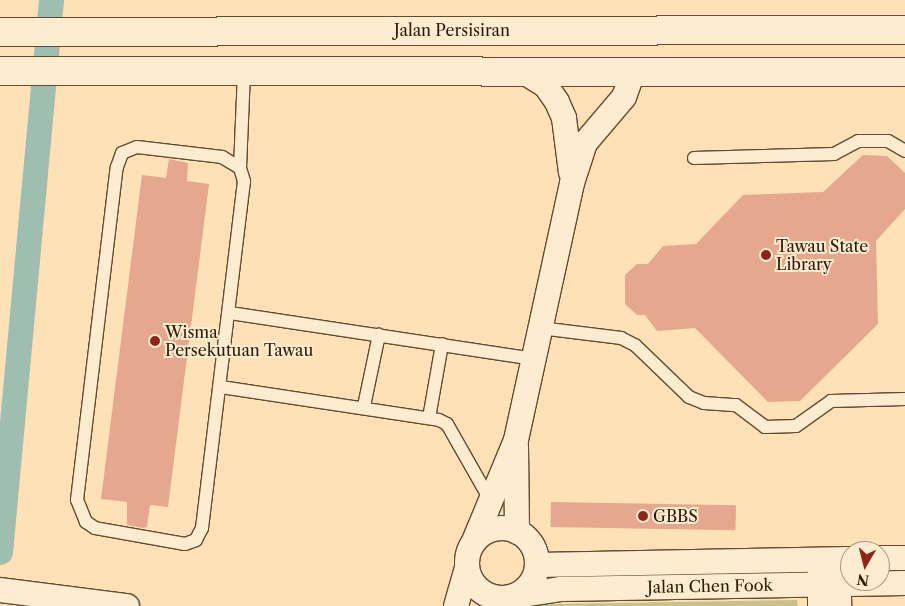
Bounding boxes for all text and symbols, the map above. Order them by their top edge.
street label: Jalan Persisiran [394,20,510,40]
place label: Tawau State Library [776,236,868,274]
marker: Tawau State Library [760,249,772,261]
place label: Wisma Persekutuan Tawau [165,322,314,360]
marker: Wisma Persekutuan Tawau [149,335,161,347]
place label: GBBS [653,506,698,526]
marker: GBBS [637,510,649,522]
north arrow [840,541,890,591]
text: N [856,570,870,590]
street label: Jalan Chen Fook [647,575,773,597]

